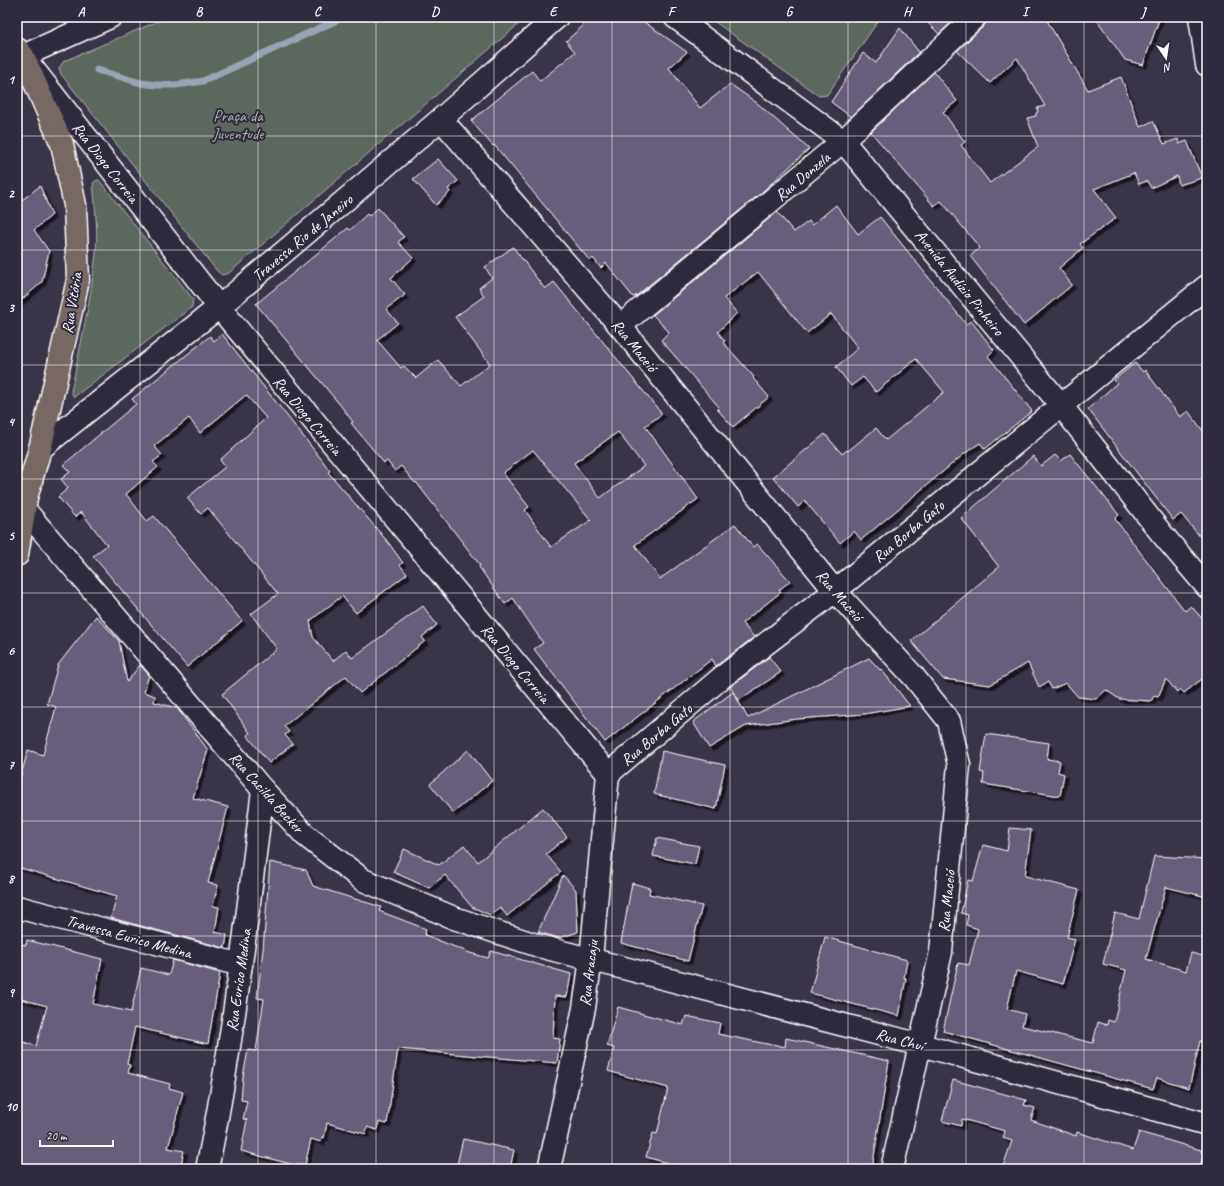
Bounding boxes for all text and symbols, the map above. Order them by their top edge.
text: A [78,4,86,20]
text: B [196,4,204,20]
text: C [314,4,322,20]
text: D [431,4,440,20]
text: E [550,4,559,20]
text: F [668,4,677,20]
text: G [786,4,794,20]
text: H [903,4,913,20]
text: I [1022,4,1031,20]
text: J [1140,4,1147,20]
north arrow [1146,38,1186,78]
text: N [1161,60,1173,76]
text: 1 [8,72,16,88]
park label: Praça da Juventude [212,106,265,144]
street label: Rua Diogo Correia [67,118,144,208]
street label: Rua Donzela [771,147,835,206]
text: 2 [8,186,15,202]
street label: Travessa Rio de Janeiro [248,189,358,286]
street label: Avenida Audízio Pinheiro [910,226,1009,341]
street label: Rua Vitória [57,270,87,335]
text: 3 [8,300,15,316]
street label: Rua Maceió [607,315,663,378]
street label: Rua Diogo Correia [268,372,347,460]
text: 4 [8,414,16,430]
street label: Rua Borba Gato [869,495,949,567]
text: 5 [8,528,15,544]
street label: Rua Maceió [811,566,869,627]
street label: Rua Diogo Correia [476,620,555,708]
text: 6 [8,643,15,659]
street label: Rua Borba Gato [617,698,697,770]
street label: Rua Cacilda Becker [225,748,309,838]
text: 7 [8,757,15,773]
street label: Rua Maceió [934,867,960,933]
text: 8 [8,871,16,887]
street label: Travessa Eurico Medina [64,911,195,964]
street label: Rua Euríco Medina [222,927,256,1032]
street label: Rua Aracaju [575,938,603,1007]
text: 9 [8,985,15,1001]
street label: Rua Chuí [874,1024,929,1057]
text: 10 [5,1099,18,1115]
scale bar [40,1122,113,1148]
text: 20 m [46,1128,68,1144]

